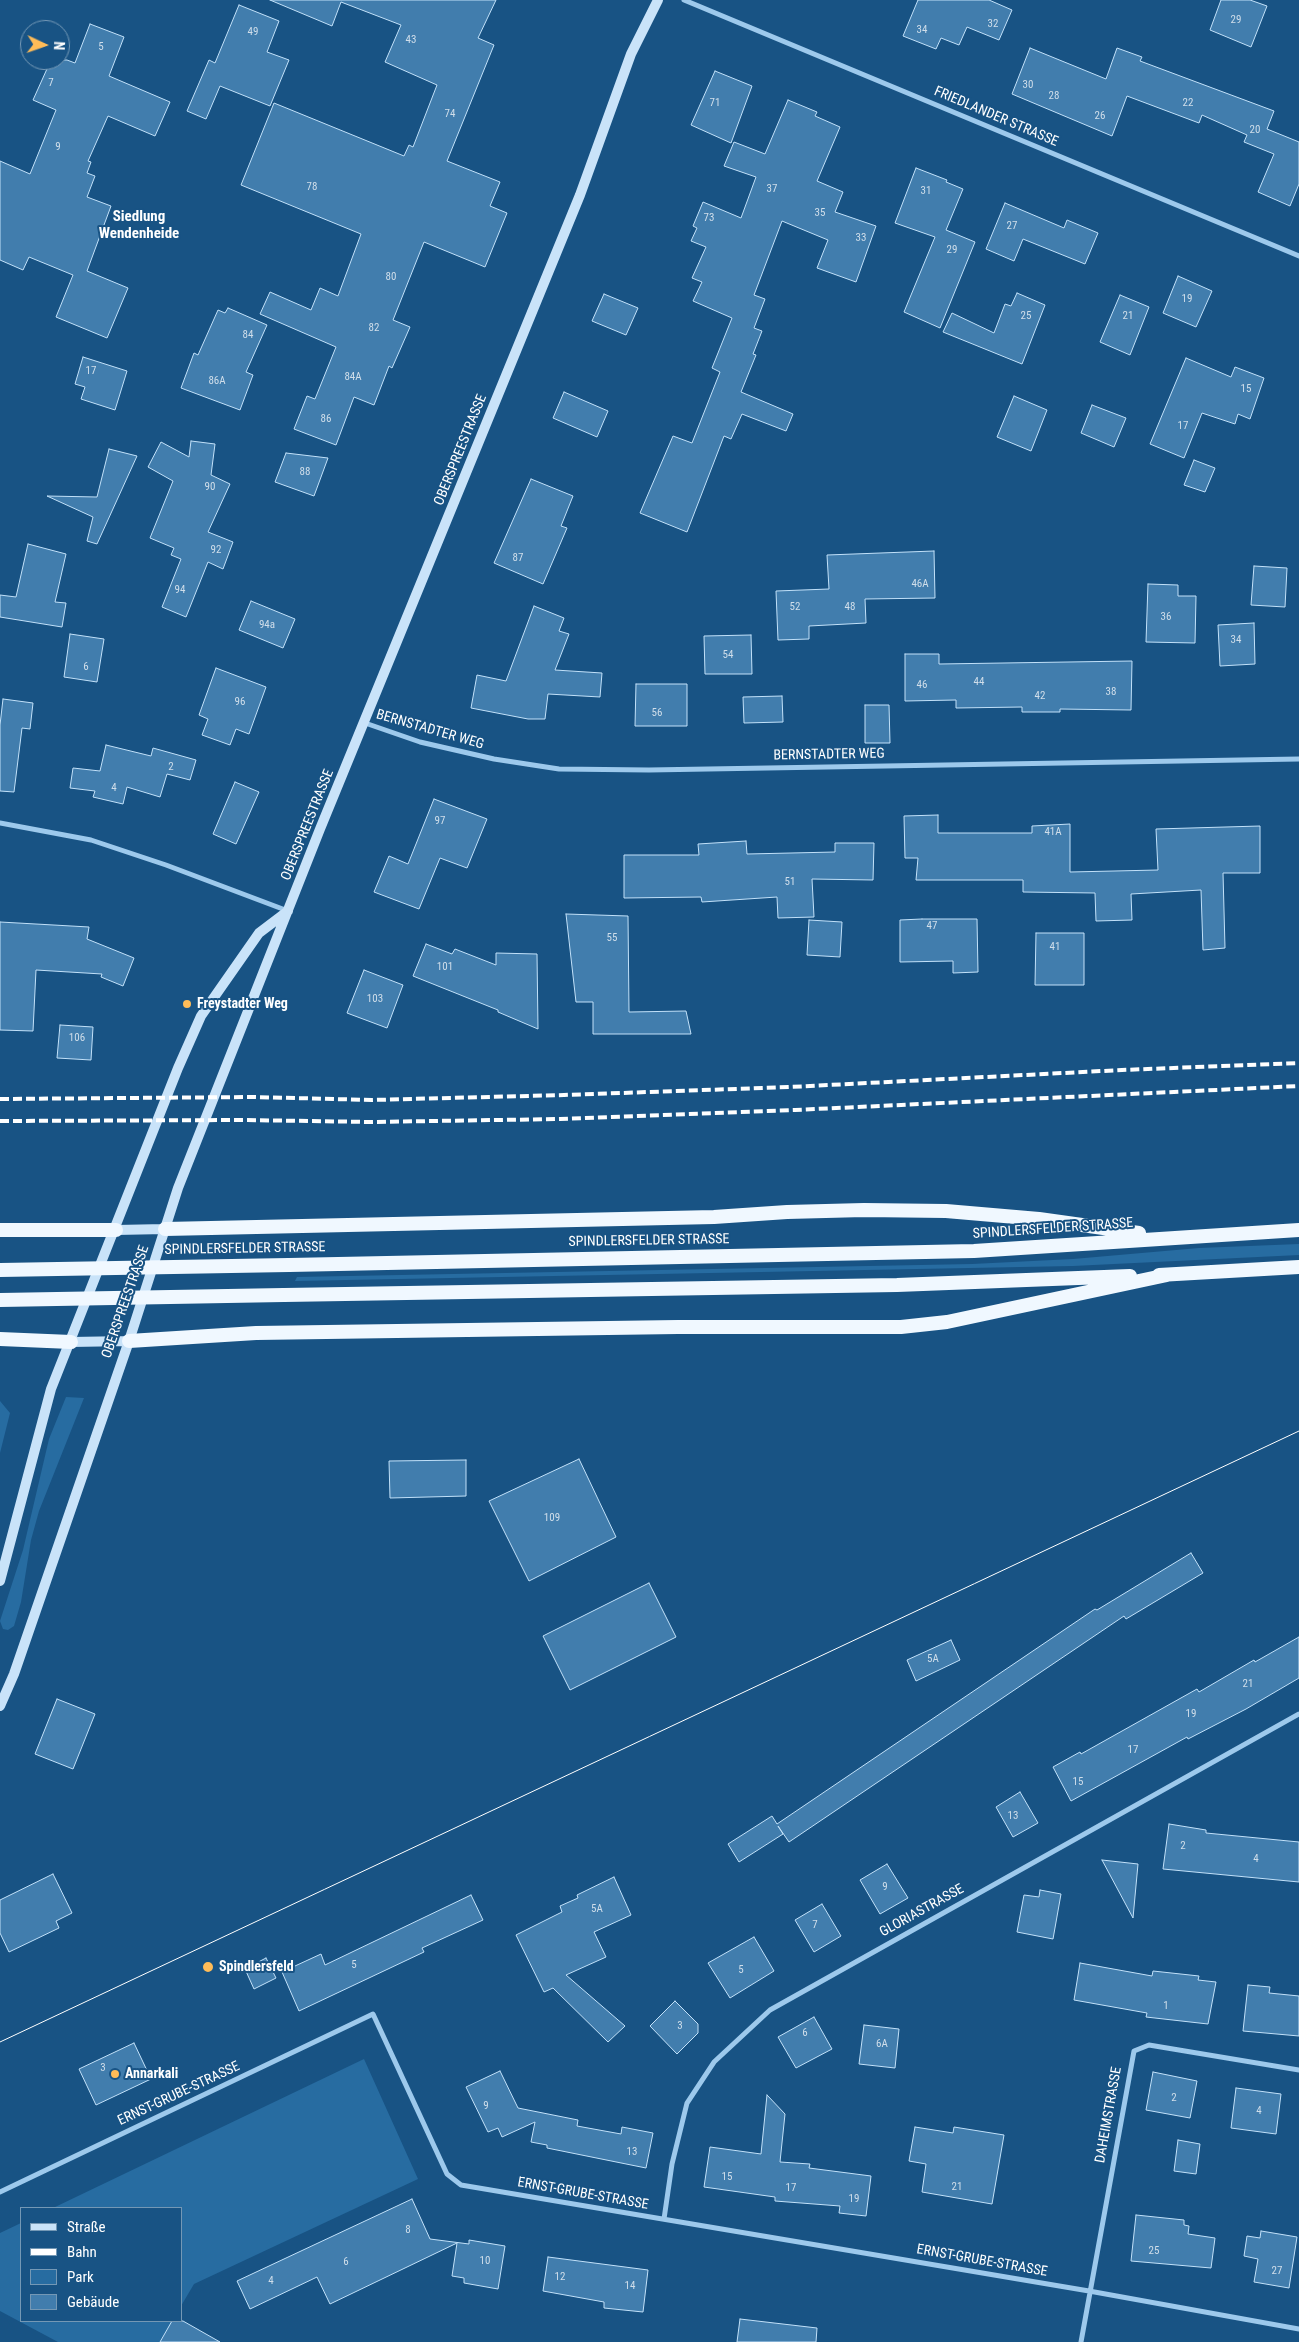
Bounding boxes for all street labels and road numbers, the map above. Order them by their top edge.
street label: FRIEDLANDER STRASSE [931,83,1061,151]
street label: OBERSPREESTRASSE [431,392,491,508]
street label: BERNSTADTER WEG [374,707,486,753]
street label: BERNSTADTER WEG [773,746,885,764]
street label: OBERSPREESTRASSE [278,767,338,883]
street label: SPINDLERSFELDER STRASSE [972,1215,1134,1243]
street label: SPINDLERSFELDER STRASSE [568,1231,730,1251]
street label: SPINDLERSFELDER STRASSE [164,1239,326,1259]
street label: OBERSPREESTRASSE [99,1243,153,1361]
street label: GLORIASTRASSE [877,1881,967,1941]
street label: ERNST-GRUBE-STRASSE [115,2058,243,2130]
street label: DAHEIMSTRASSE [1092,2066,1126,2164]
street label: ERNST-GRUBE-STRASSE [516,2174,650,2214]
street label: ERNST-GRUBE-STRASSE [915,2241,1049,2281]

